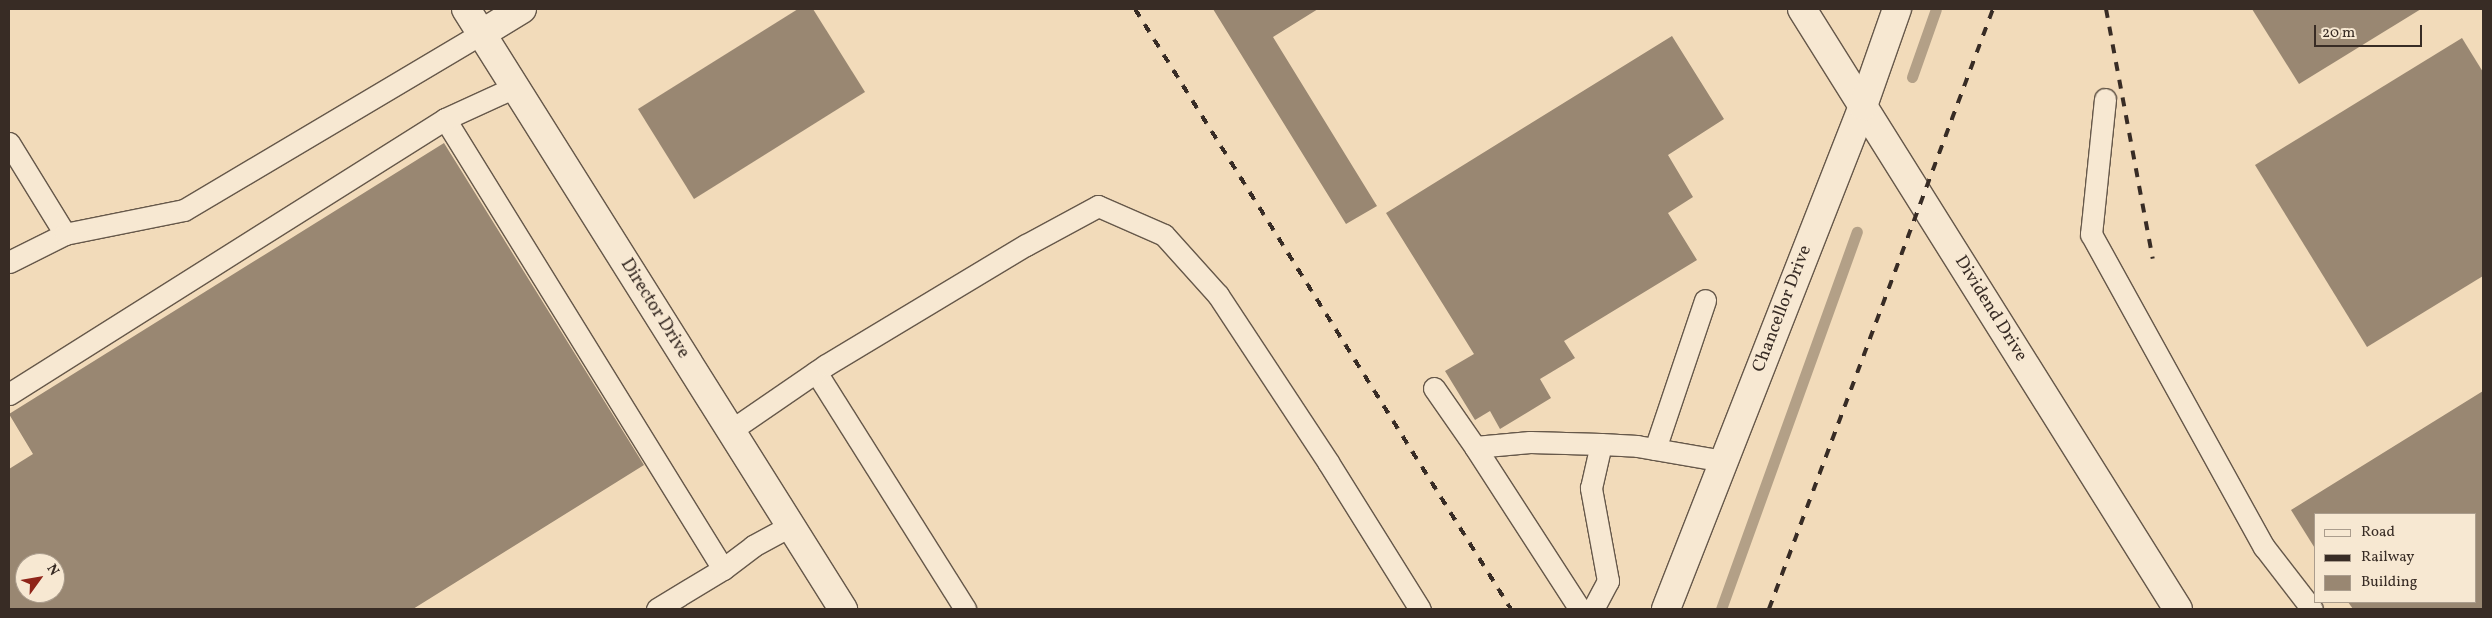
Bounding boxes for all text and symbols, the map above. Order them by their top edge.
scale bar [2317,15,2424,47]
text: 20 m [2322,23,2355,44]
street label: Chancellor Drive [1749,242,1817,376]
street label: Dividend Drive [1949,252,2031,366]
street label: Director Drive [615,255,693,363]
legend [2314,513,2477,603]
text: Road [2361,522,2395,543]
text: Railway [2361,547,2414,568]
north arrow [15,553,65,603]
text: N [42,561,63,580]
text: Building [2361,572,2417,593]

